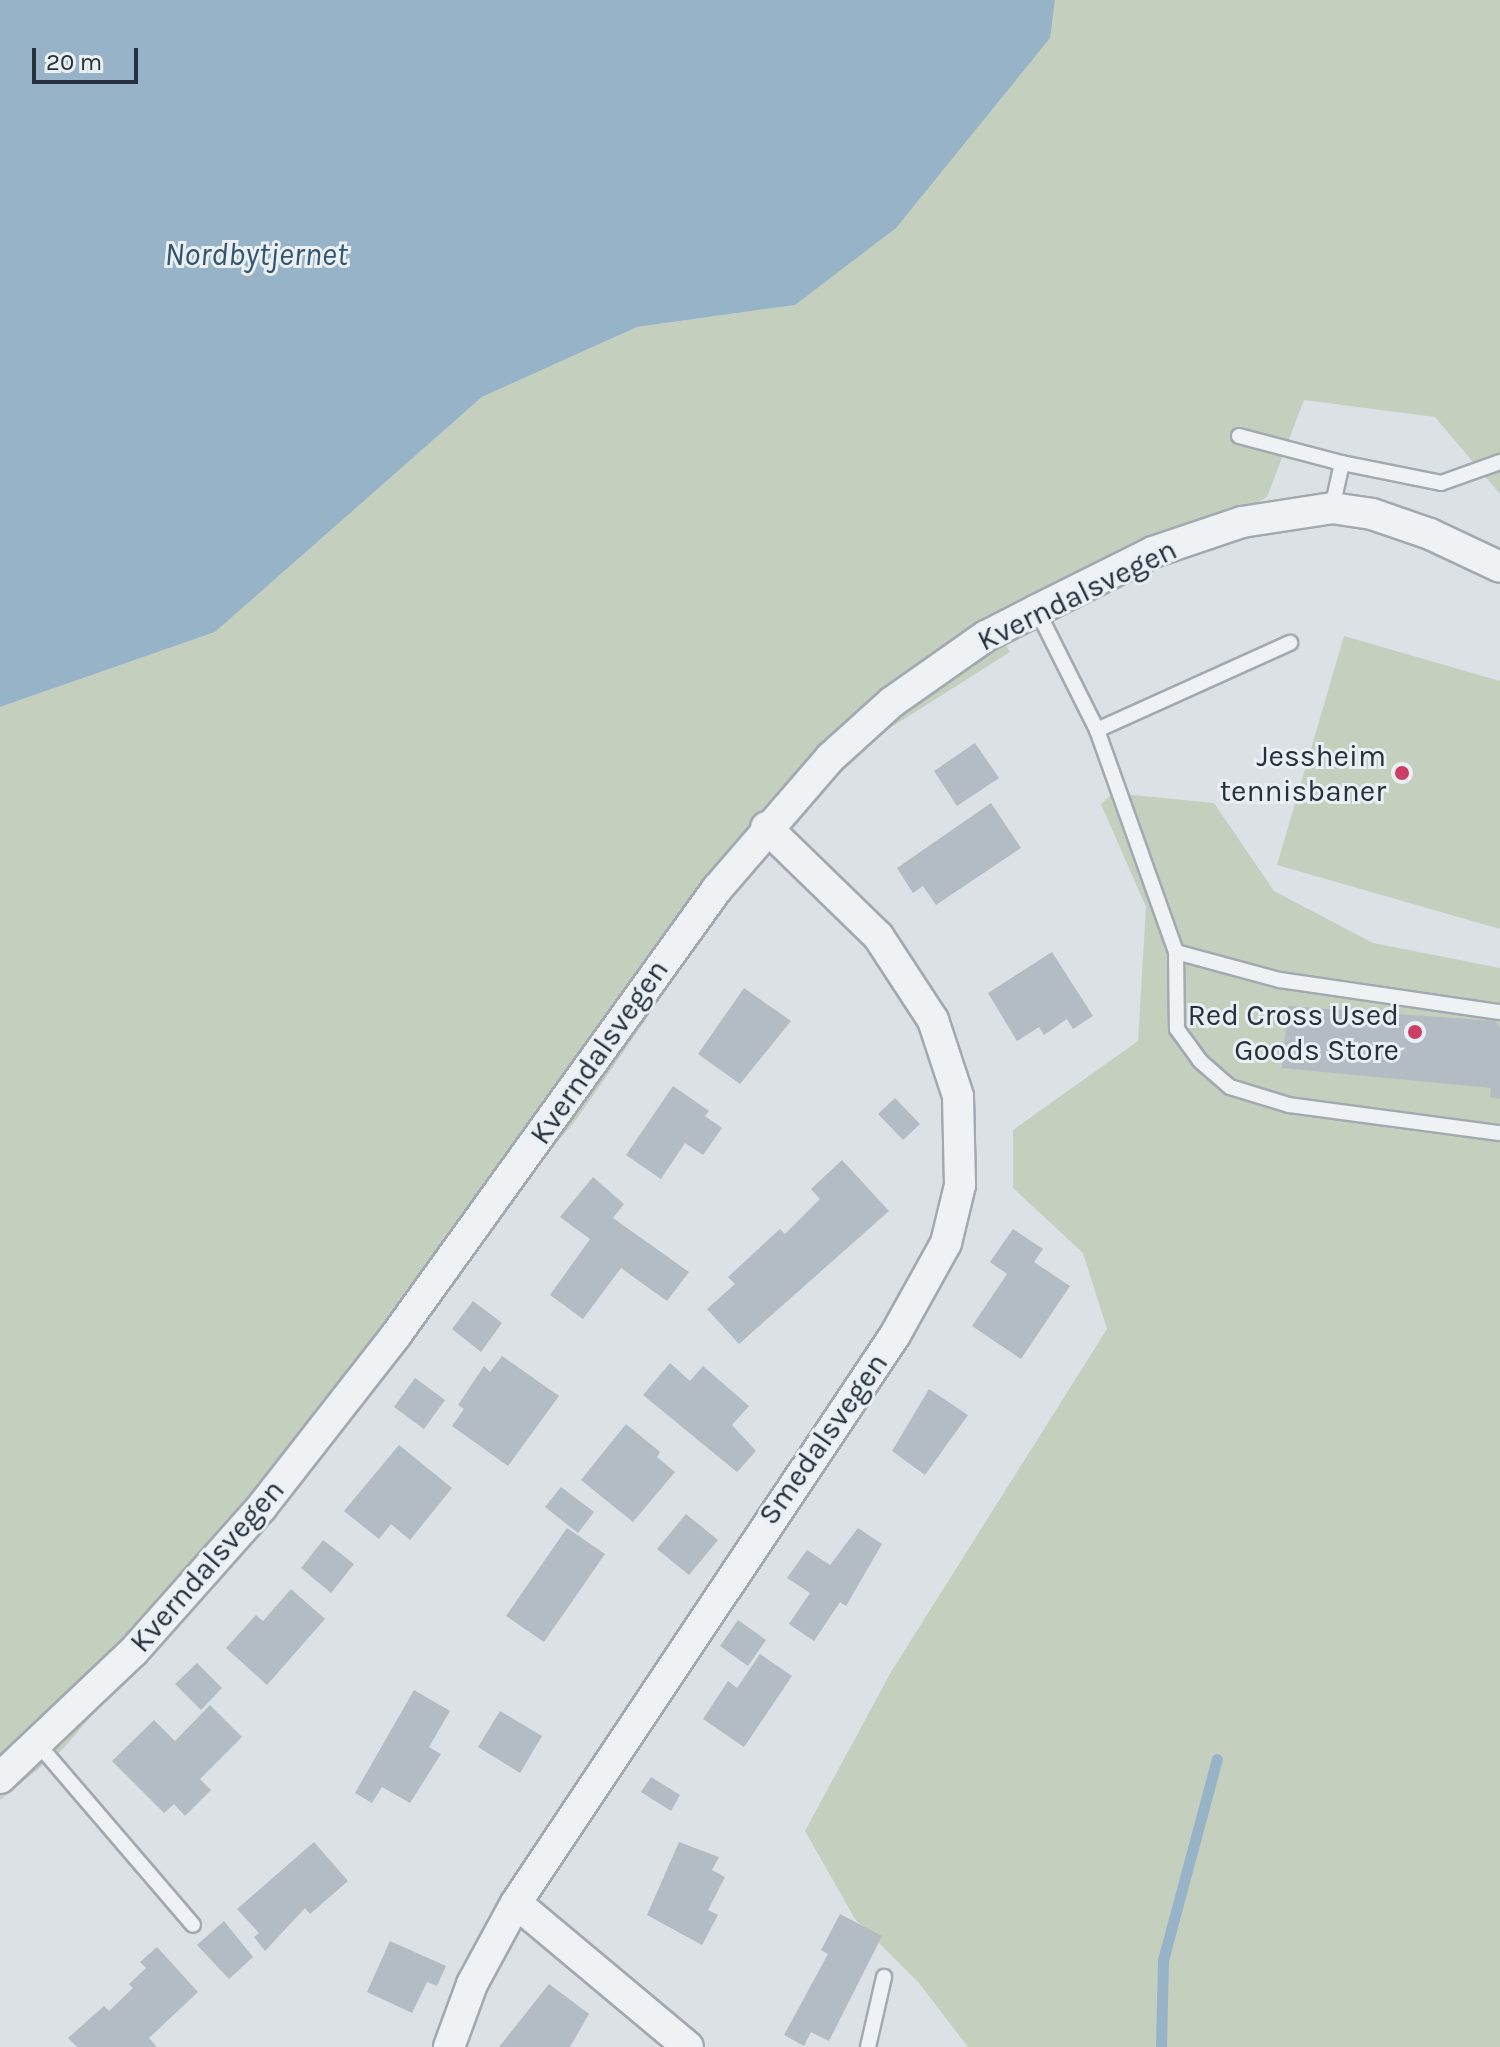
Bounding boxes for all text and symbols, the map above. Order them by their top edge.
scale bar [36,32,142,82]
text: 20 m [46,48,102,76]
water label: Nordbytjernet [165,236,347,274]
street label: Kverndalsvegen [972,531,1182,659]
place label: Jessheim tennisbaner [1220,738,1386,808]
marker: Jessheim tennisbaner [1393,764,1411,782]
street label: Kverndalsvegen [522,953,676,1151]
place label: Red Cross Used Goods Store [1188,997,1399,1068]
marker: Red Cross Used Goods Store [1406,1023,1424,1041]
street label: Smedalsvegen [751,1346,895,1532]
street label: Kverndalsvegen [122,1472,292,1660]

